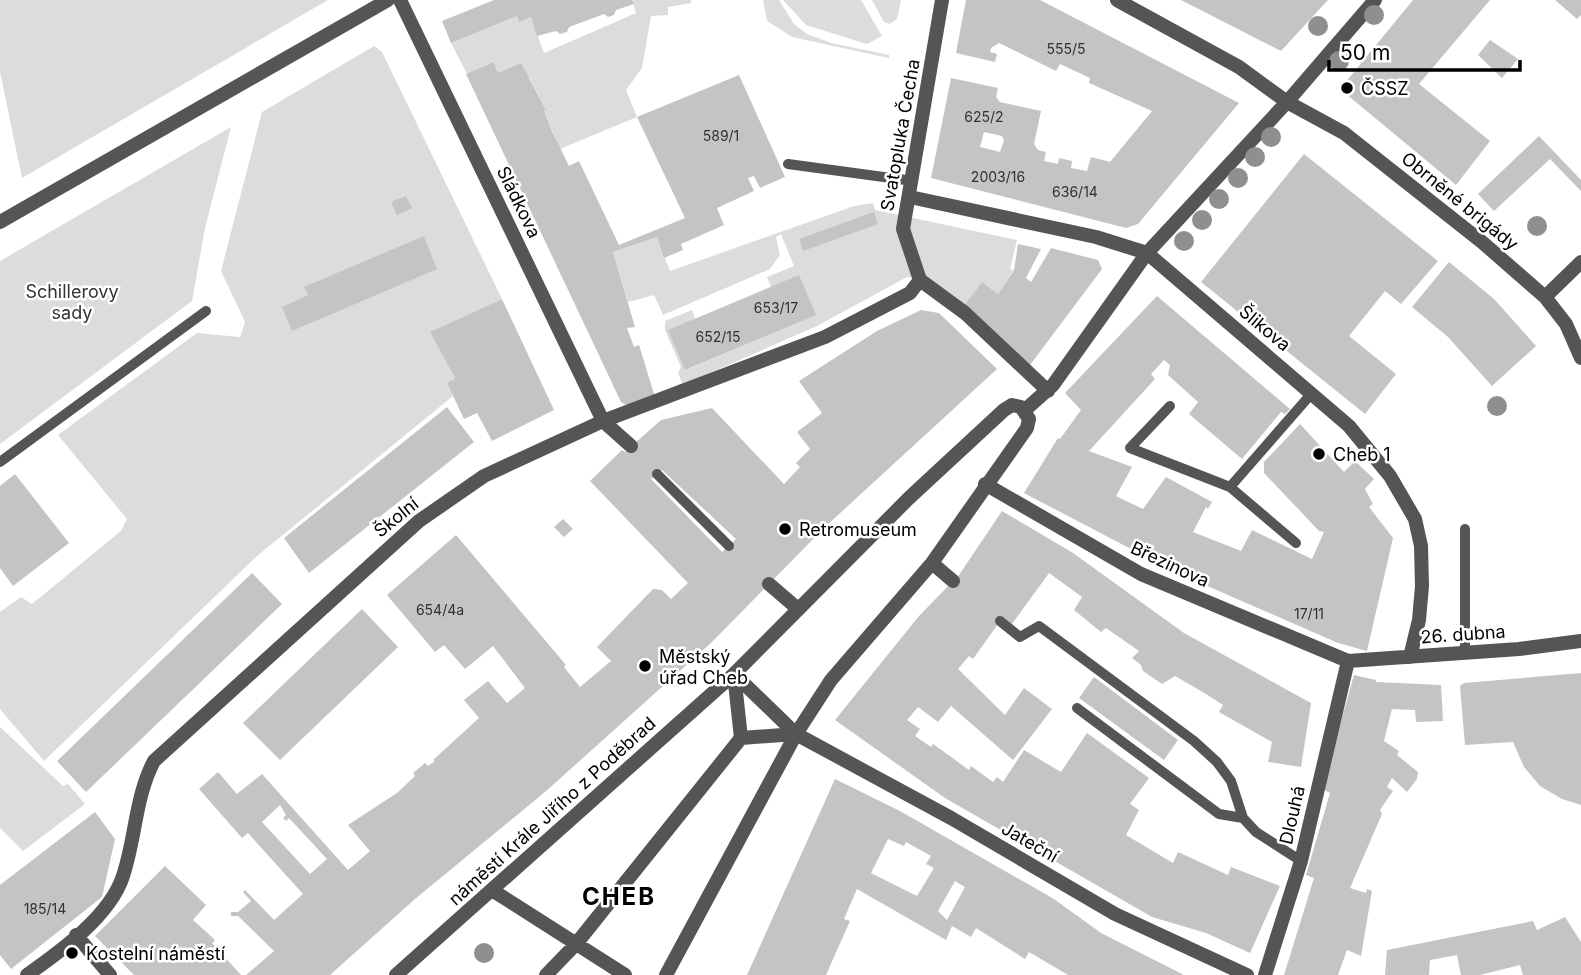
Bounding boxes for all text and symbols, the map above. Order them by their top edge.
scale bar [1329,28,1520,72]
house number: 555/5 [1046,40,1086,57]
text: 50 m [1340,40,1390,65]
street label: Svatopluka Čecha [875,57,924,213]
place label: ČSSZ [1361,77,1409,99]
marker: ČSSZ [1339,80,1355,96]
house number: 625/2 [964,108,1004,125]
house number: 589/1 [703,127,739,144]
street label: Obrněné brigády [1397,148,1523,254]
street label: Sládkova [493,163,545,241]
house number: 2003/16 [971,168,1025,185]
house number: 636/14 [1052,183,1098,200]
park label: Schillerovy sady [25,281,119,323]
house number: 653/17 [754,299,798,316]
street label: Šlikova [1235,300,1295,355]
house number: 652/15 [696,328,740,345]
place label: Cheb 1 [1333,444,1391,465]
marker: Cheb 1 [1311,446,1327,462]
street label: Školní [369,492,423,541]
place label: Retromuseum [799,519,917,540]
marker: Retromuseum [777,521,793,537]
street label: Březinova [1127,537,1213,591]
house number: 654/4a [416,601,464,618]
house number: 17/11 [1294,605,1324,622]
street label: 26. dubna [1420,621,1506,647]
place label: Městský úřad Cheb [659,646,748,688]
marker: Městský úřad Cheb [637,658,653,674]
street label: náměstí Krále Jiřího z Poděbrad [444,713,660,909]
street label: Dlouhá [1275,784,1309,846]
street label: Jateční [998,817,1063,867]
district label: CHEB [582,882,656,911]
house number: 185/14 [24,900,66,917]
place label: Kostelní náměstí [86,943,226,964]
marker: Kostelní náměstí [64,945,80,961]

